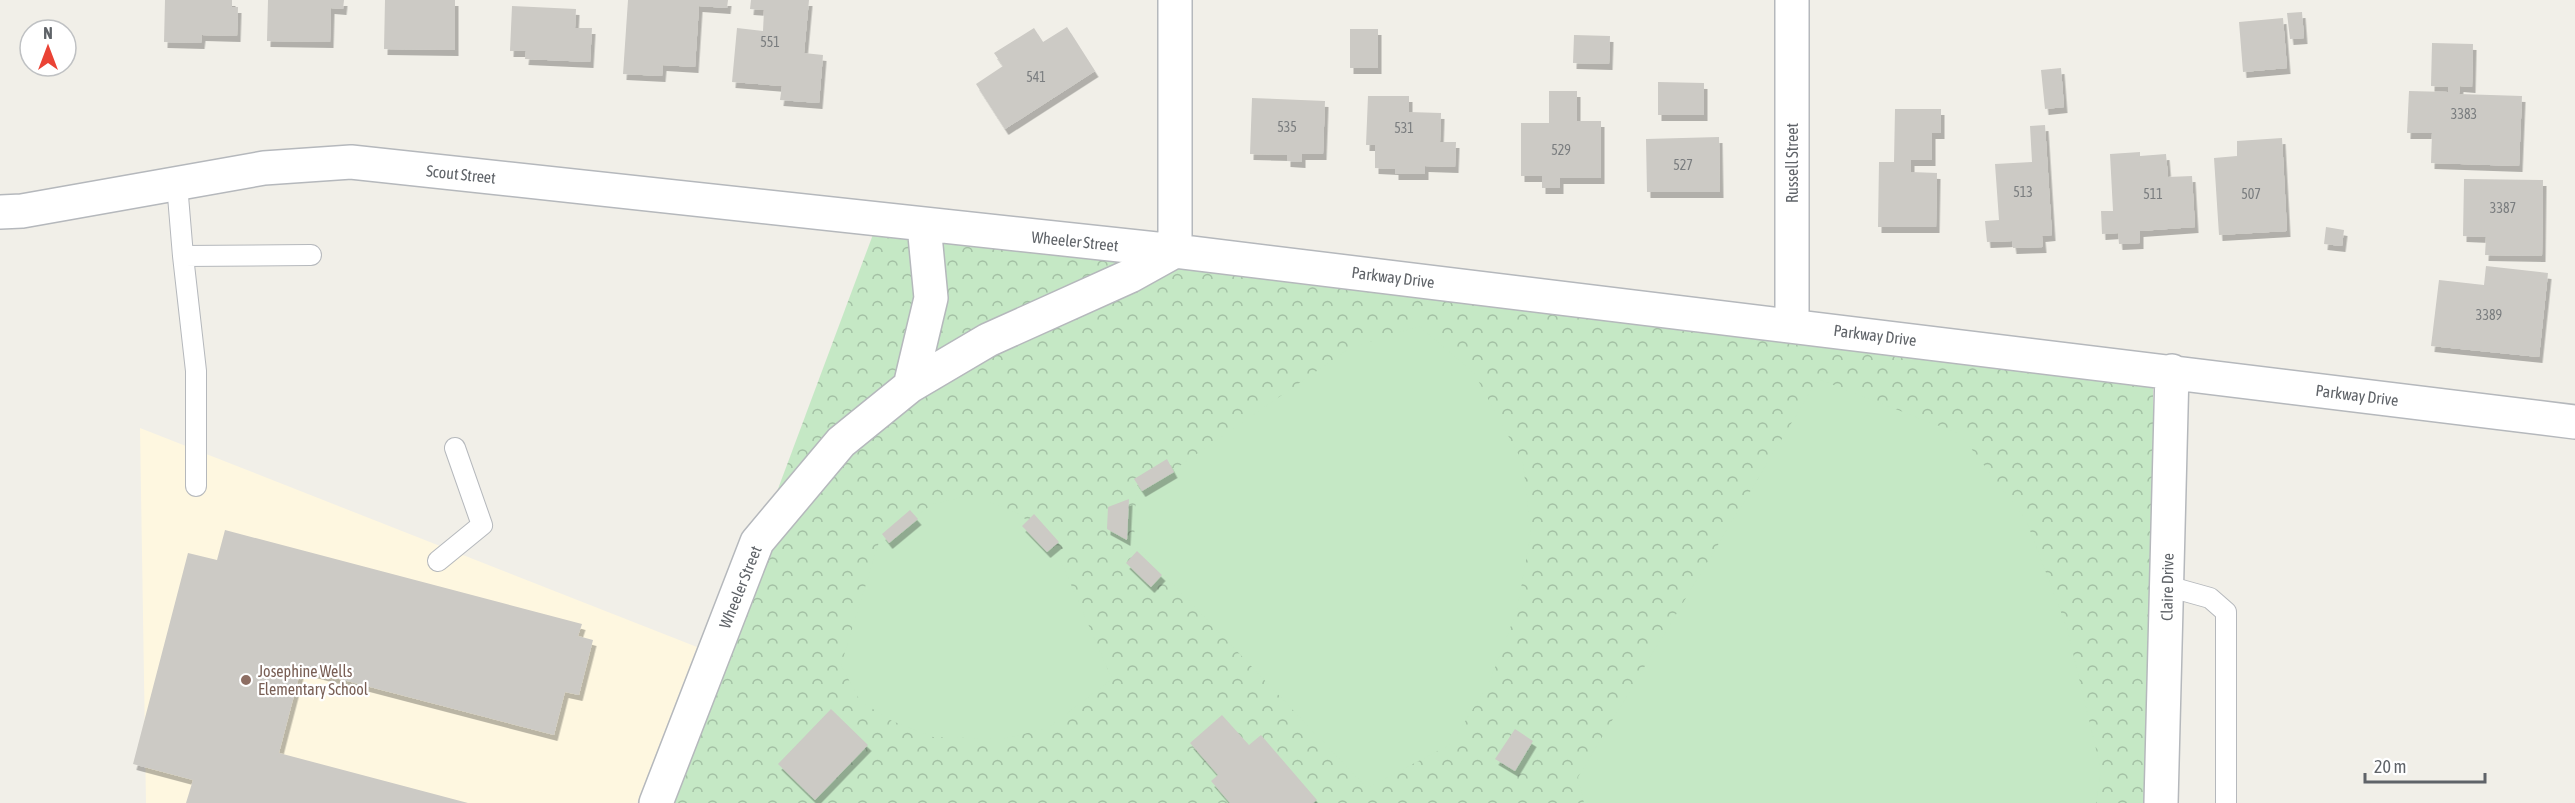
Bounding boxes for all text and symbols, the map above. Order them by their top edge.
north arrow [18,18,78,78]
text: N [43,24,53,42]
house number: 551 [760,34,780,50]
house number: 541 [1026,69,1046,85]
house number: 3383 [2451,106,2477,122]
house number: 535 [1277,119,1297,135]
house number: 531 [1394,120,1414,136]
street label: Russell Street [1783,123,1801,203]
house number: 529 [1551,142,1571,158]
house number: 527 [1673,157,1693,173]
street label: Scout Street [425,161,497,187]
house number: 513 [2013,184,2033,200]
house number: 511 [2143,186,2163,202]
house number: 507 [2241,186,2261,202]
house number: 3387 [2490,200,2516,216]
street label: Wheeler Street [1031,227,1120,255]
street label: Parkway Drive [1350,263,1435,292]
house number: 3389 [2476,307,2502,323]
street label: Parkway Drive [1832,321,1917,350]
street label: Parkway Drive [2314,381,2399,410]
street label: Wheeler Street [715,543,765,631]
street label: Claire Drive [2157,553,2177,621]
place label: Josephine Wells Elementary School [258,662,369,699]
marker: Josephine Wells Elementary School [239,673,253,687]
scale bar [2365,746,2485,784]
text: 20 m [2374,756,2406,777]

